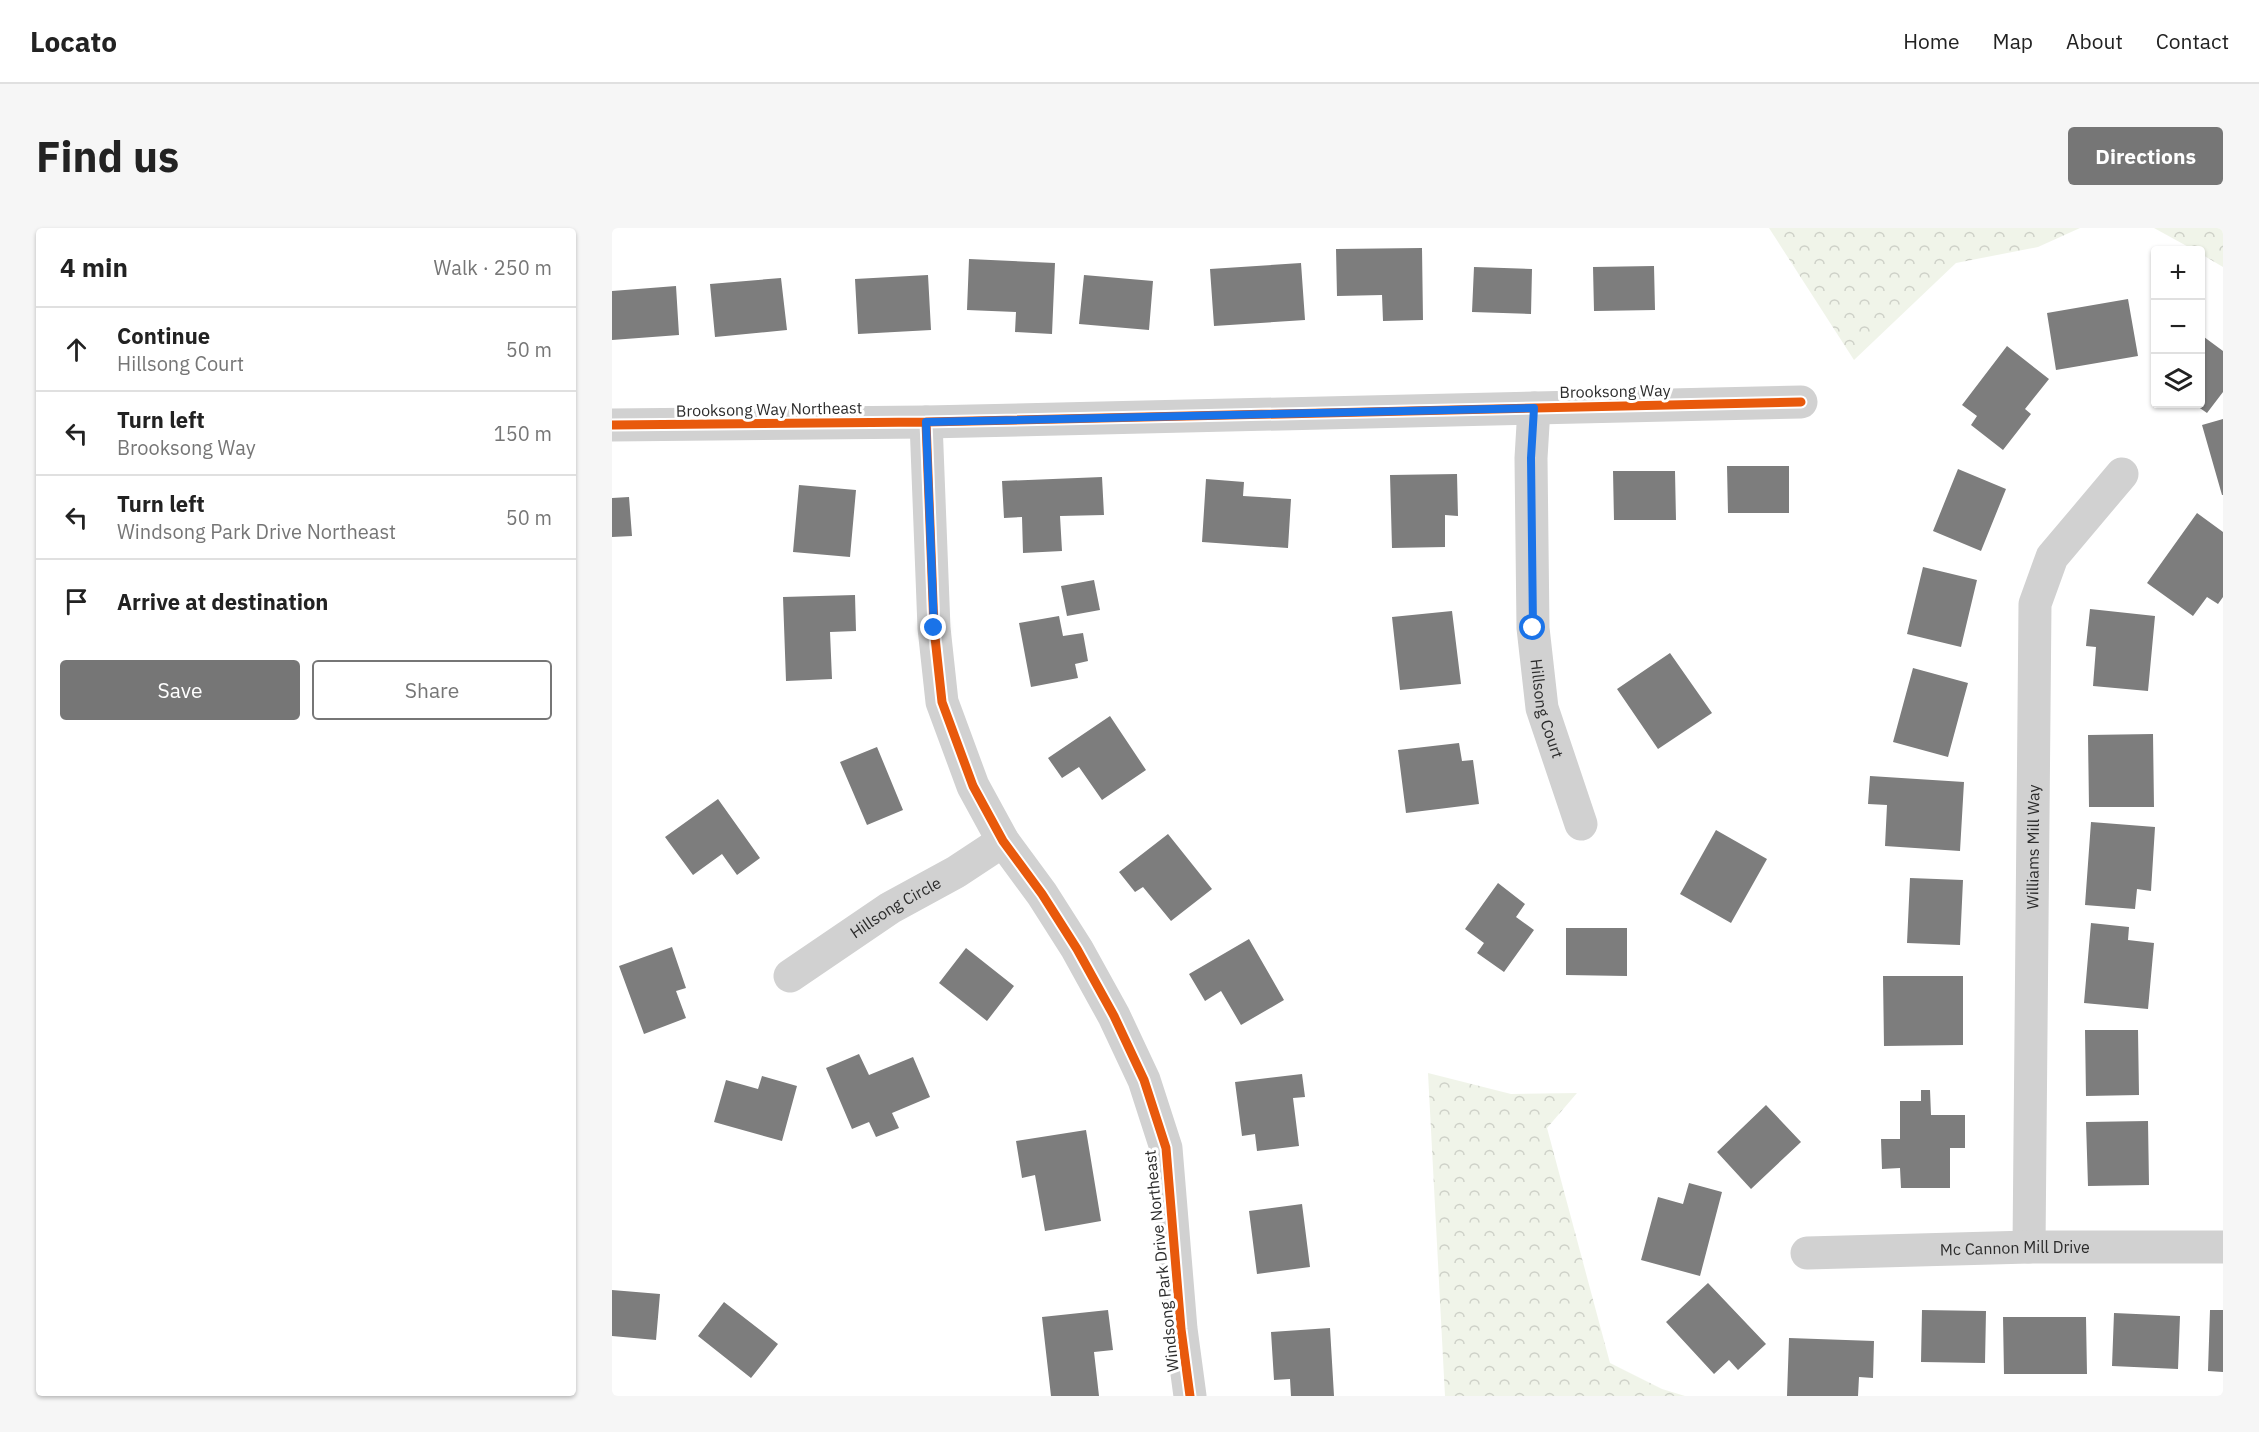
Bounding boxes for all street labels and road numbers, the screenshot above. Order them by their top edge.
street label: Brooksong Way [1559,380,1671,402]
street label: Brooksong Way Northeast [676,397,862,421]
street label: Hillsong Court [1527,658,1568,761]
street label: Williams Mill Way [2022,784,2043,910]
street label: Hillsong Circle [846,872,945,942]
street label: Windsong Park Drive Northeast [1139,1149,1183,1373]
street label: Mc Cannon Mill Drive [1940,1237,2090,1259]

